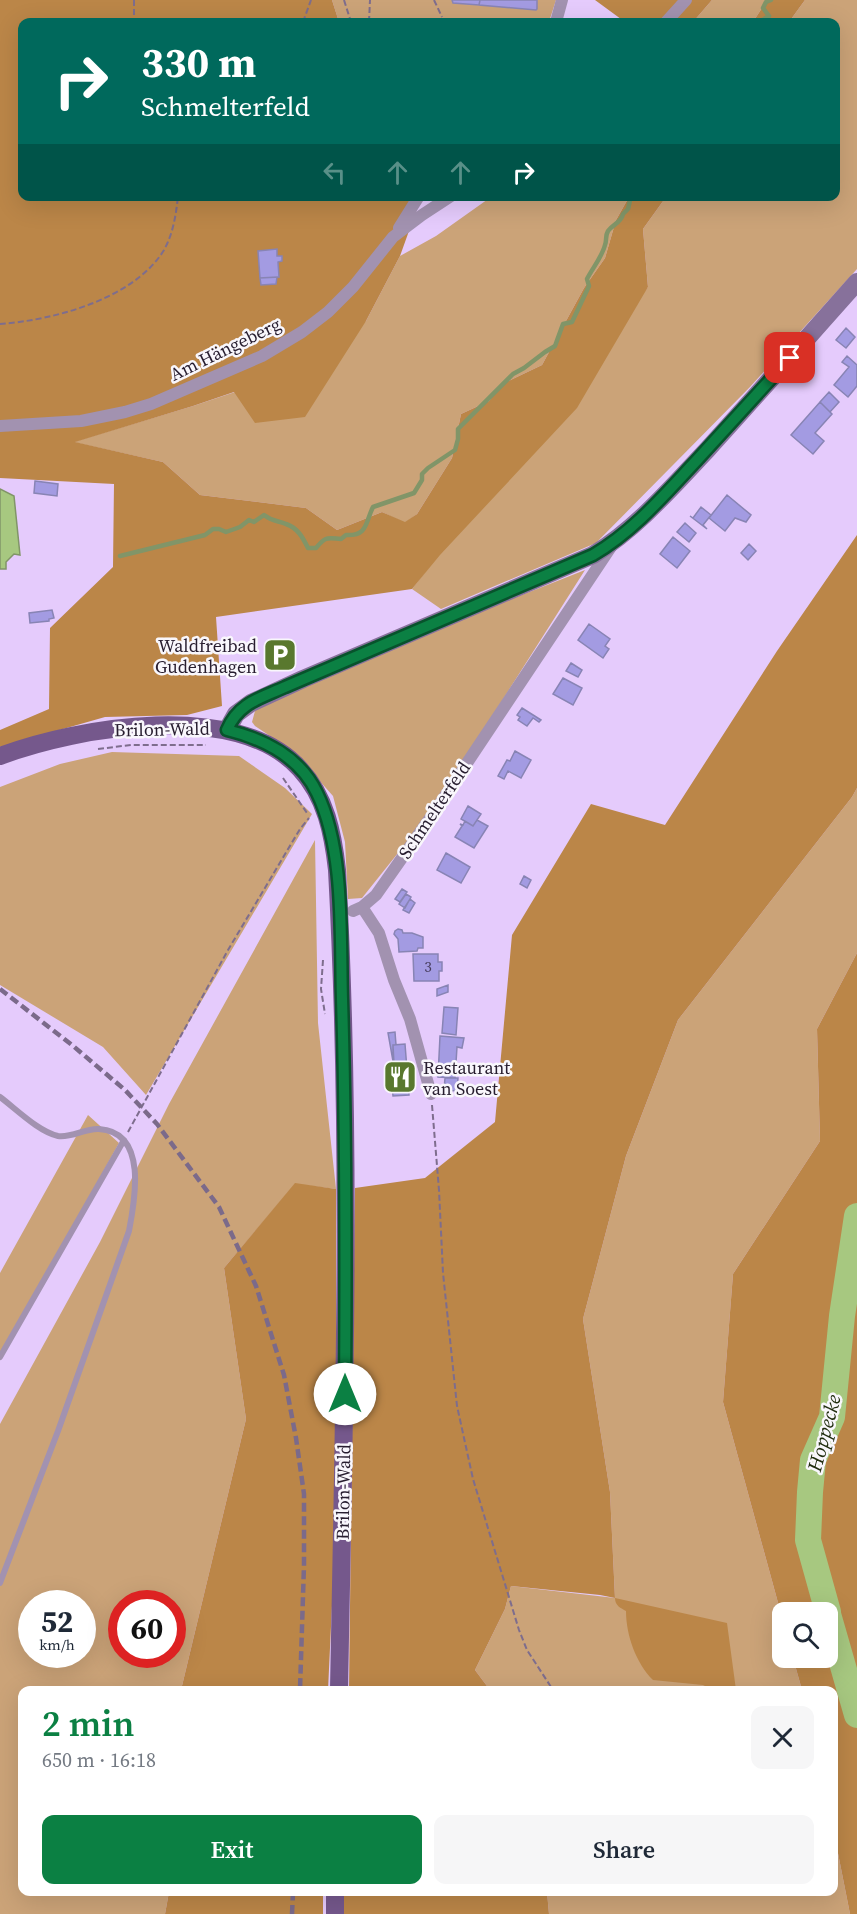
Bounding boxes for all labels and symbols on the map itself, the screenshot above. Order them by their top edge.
street label: Am Hängeberg [165,311,285,387]
pin [764,332,815,383]
place label: Waldfreibad Gudenhagen [155,633,257,679]
parking icon: Waldfreibad Gudenhagen [262,637,298,673]
street label: Brilon-Wald [114,716,210,742]
street label: Schmelterfeld [392,756,476,864]
house number: 3 [424,956,432,977]
place label: Restaurant van Soest [423,1055,510,1101]
restaurant icon: Restaurant van Soest [382,1059,418,1095]
position arrow [313,1362,377,1426]
water label: Hoppecke [800,1392,848,1475]
street label: Brilon-Wald [330,1444,356,1540]
speed limit sign: 60 [108,1590,186,1668]

